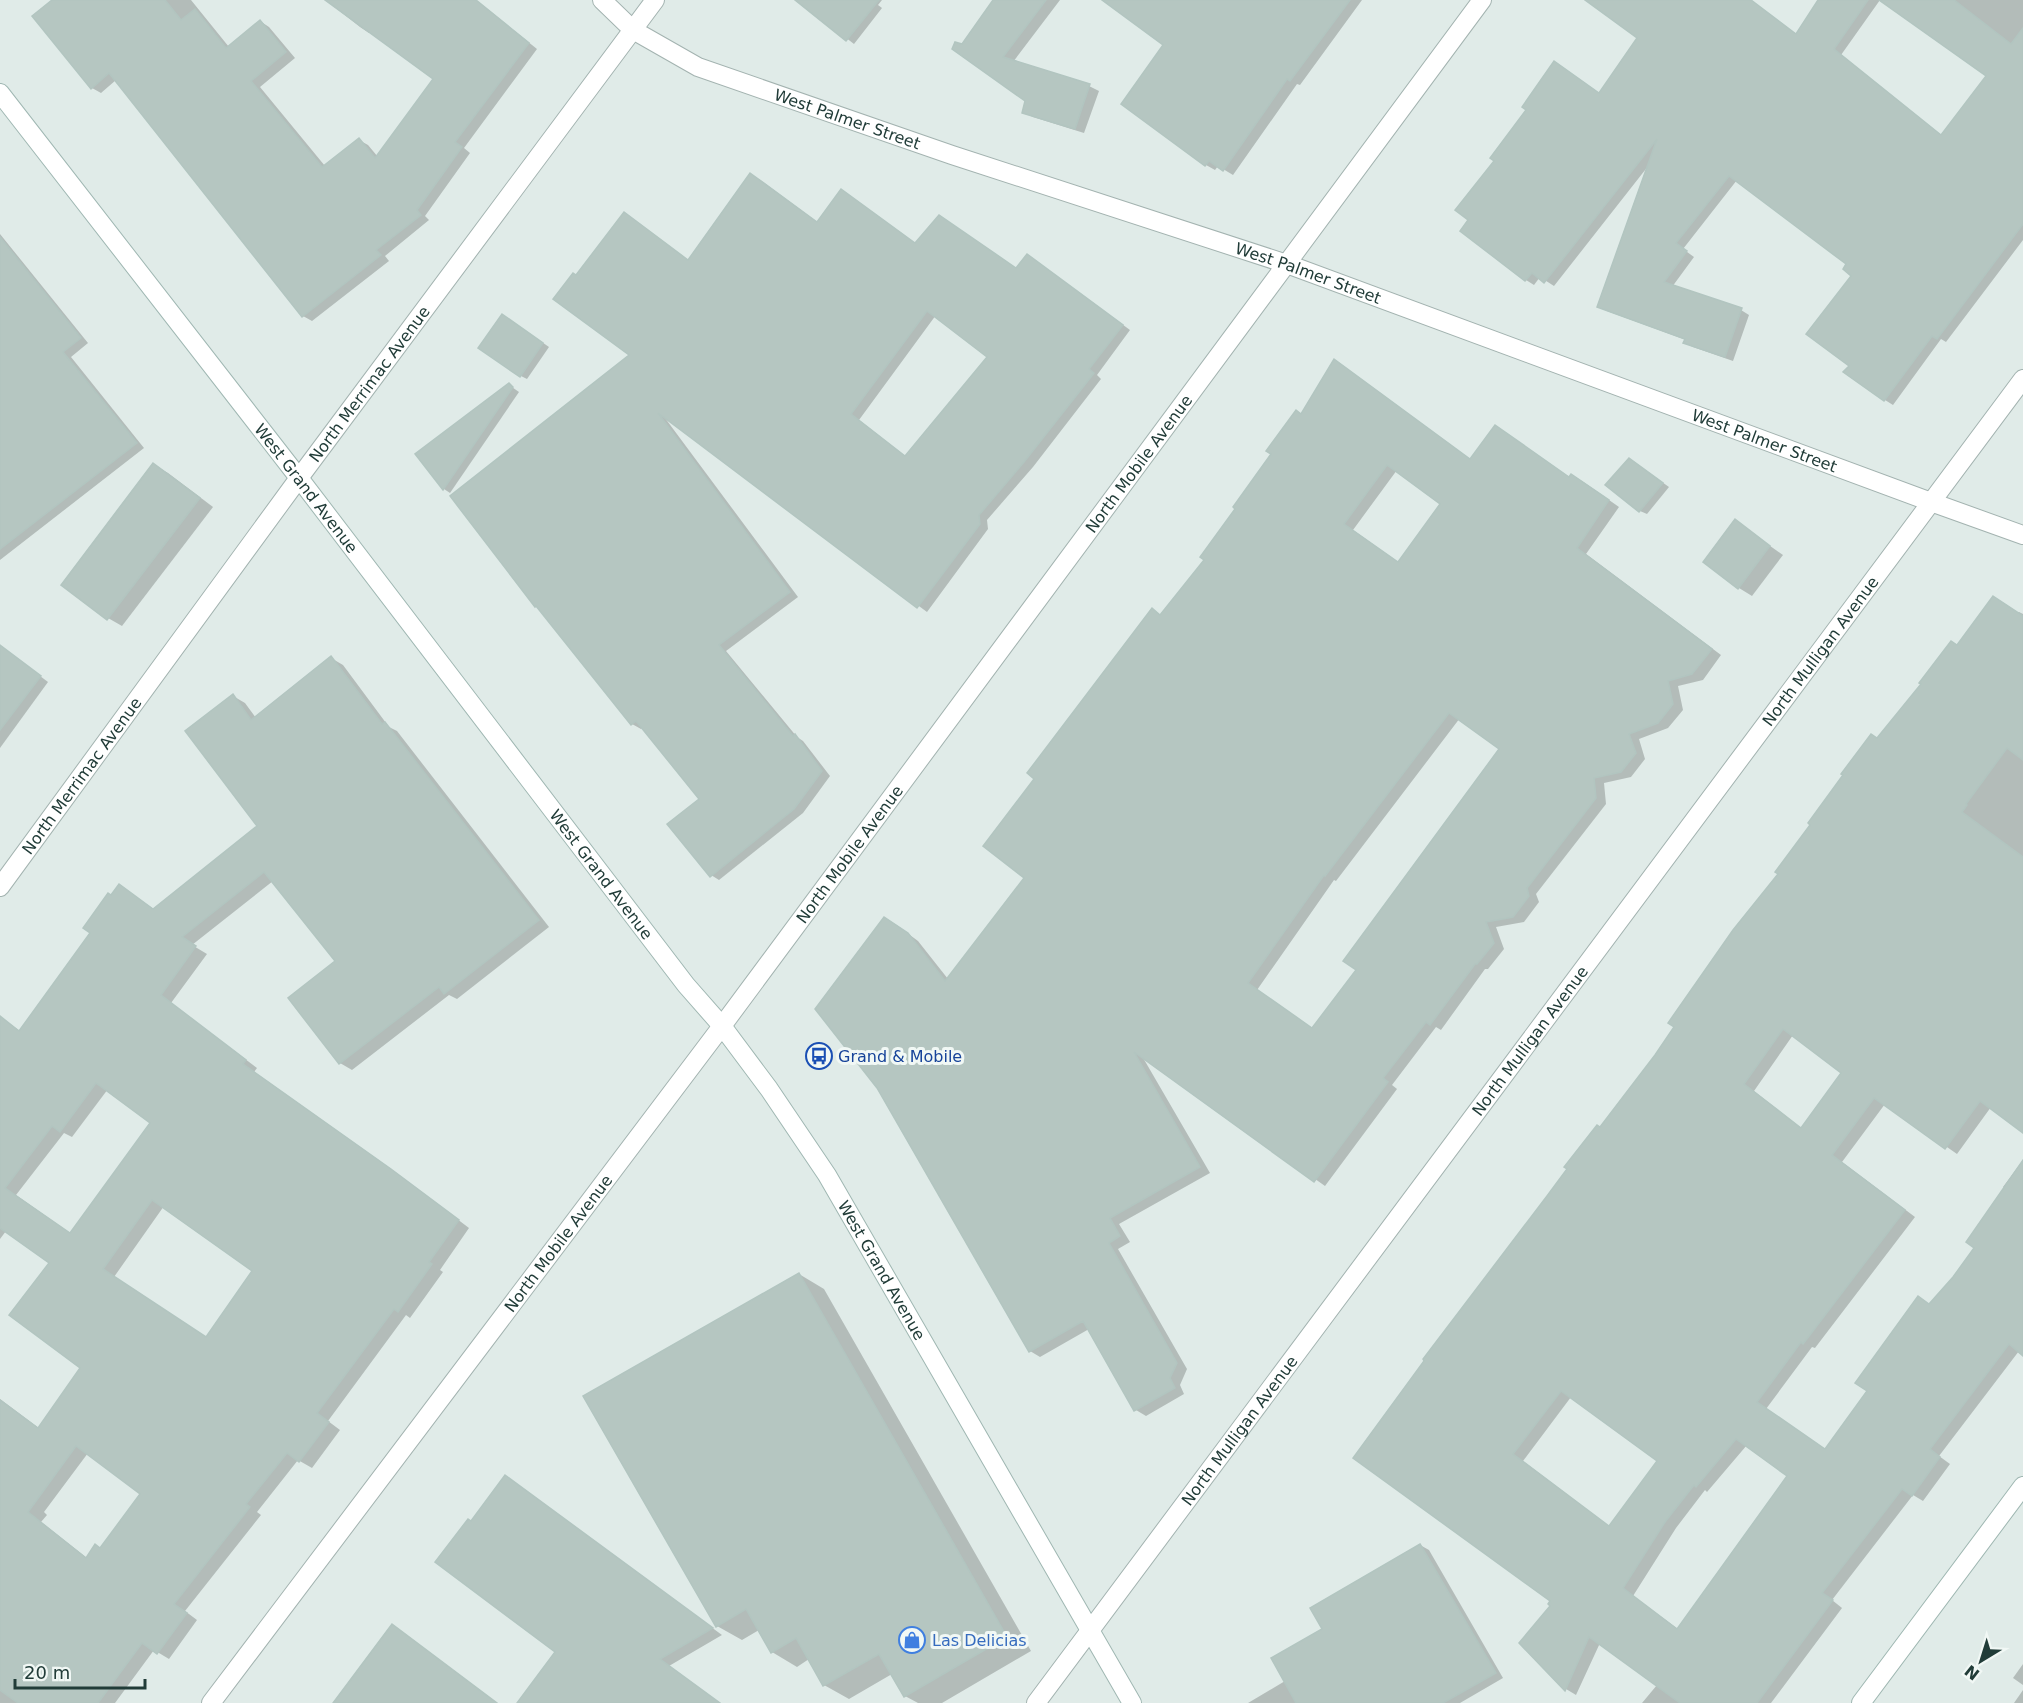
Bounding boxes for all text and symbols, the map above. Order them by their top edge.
street label: West Palmer Street [772,85,923,153]
street label: West Palmer Street [1233,239,1384,308]
street label: North Merrimac Avenue [305,302,434,466]
street label: North Mobile Avenue [1082,391,1196,537]
street label: West Palmer Street [1689,405,1839,476]
street label: West Grand Avenue [250,420,362,557]
street label: North Mulligan Avenue [1759,573,1883,730]
street label: North Merrimac Avenue [18,694,145,858]
street label: North Mobile Avenue [792,782,907,927]
street label: West Grand Avenue [546,806,657,943]
street label: North Mulligan Avenue [1468,962,1592,1120]
bus stop icon: Grand & Mobile [804,1041,834,1071]
place label: Grand & Mobile [838,1047,962,1066]
street label: North Mobile Avenue [501,1171,616,1316]
street label: West Grand Avenue [834,1197,929,1344]
street label: North Mulligan Avenue [1178,1352,1302,1509]
shop icon: Las Delicias [897,1625,927,1655]
place label: Las Delicias [932,1631,1027,1650]
north arrow [1951,1631,2011,1691]
scale bar [15,1652,146,1690]
text: N [1961,1661,1983,1684]
text: 20 m [24,1662,70,1683]

